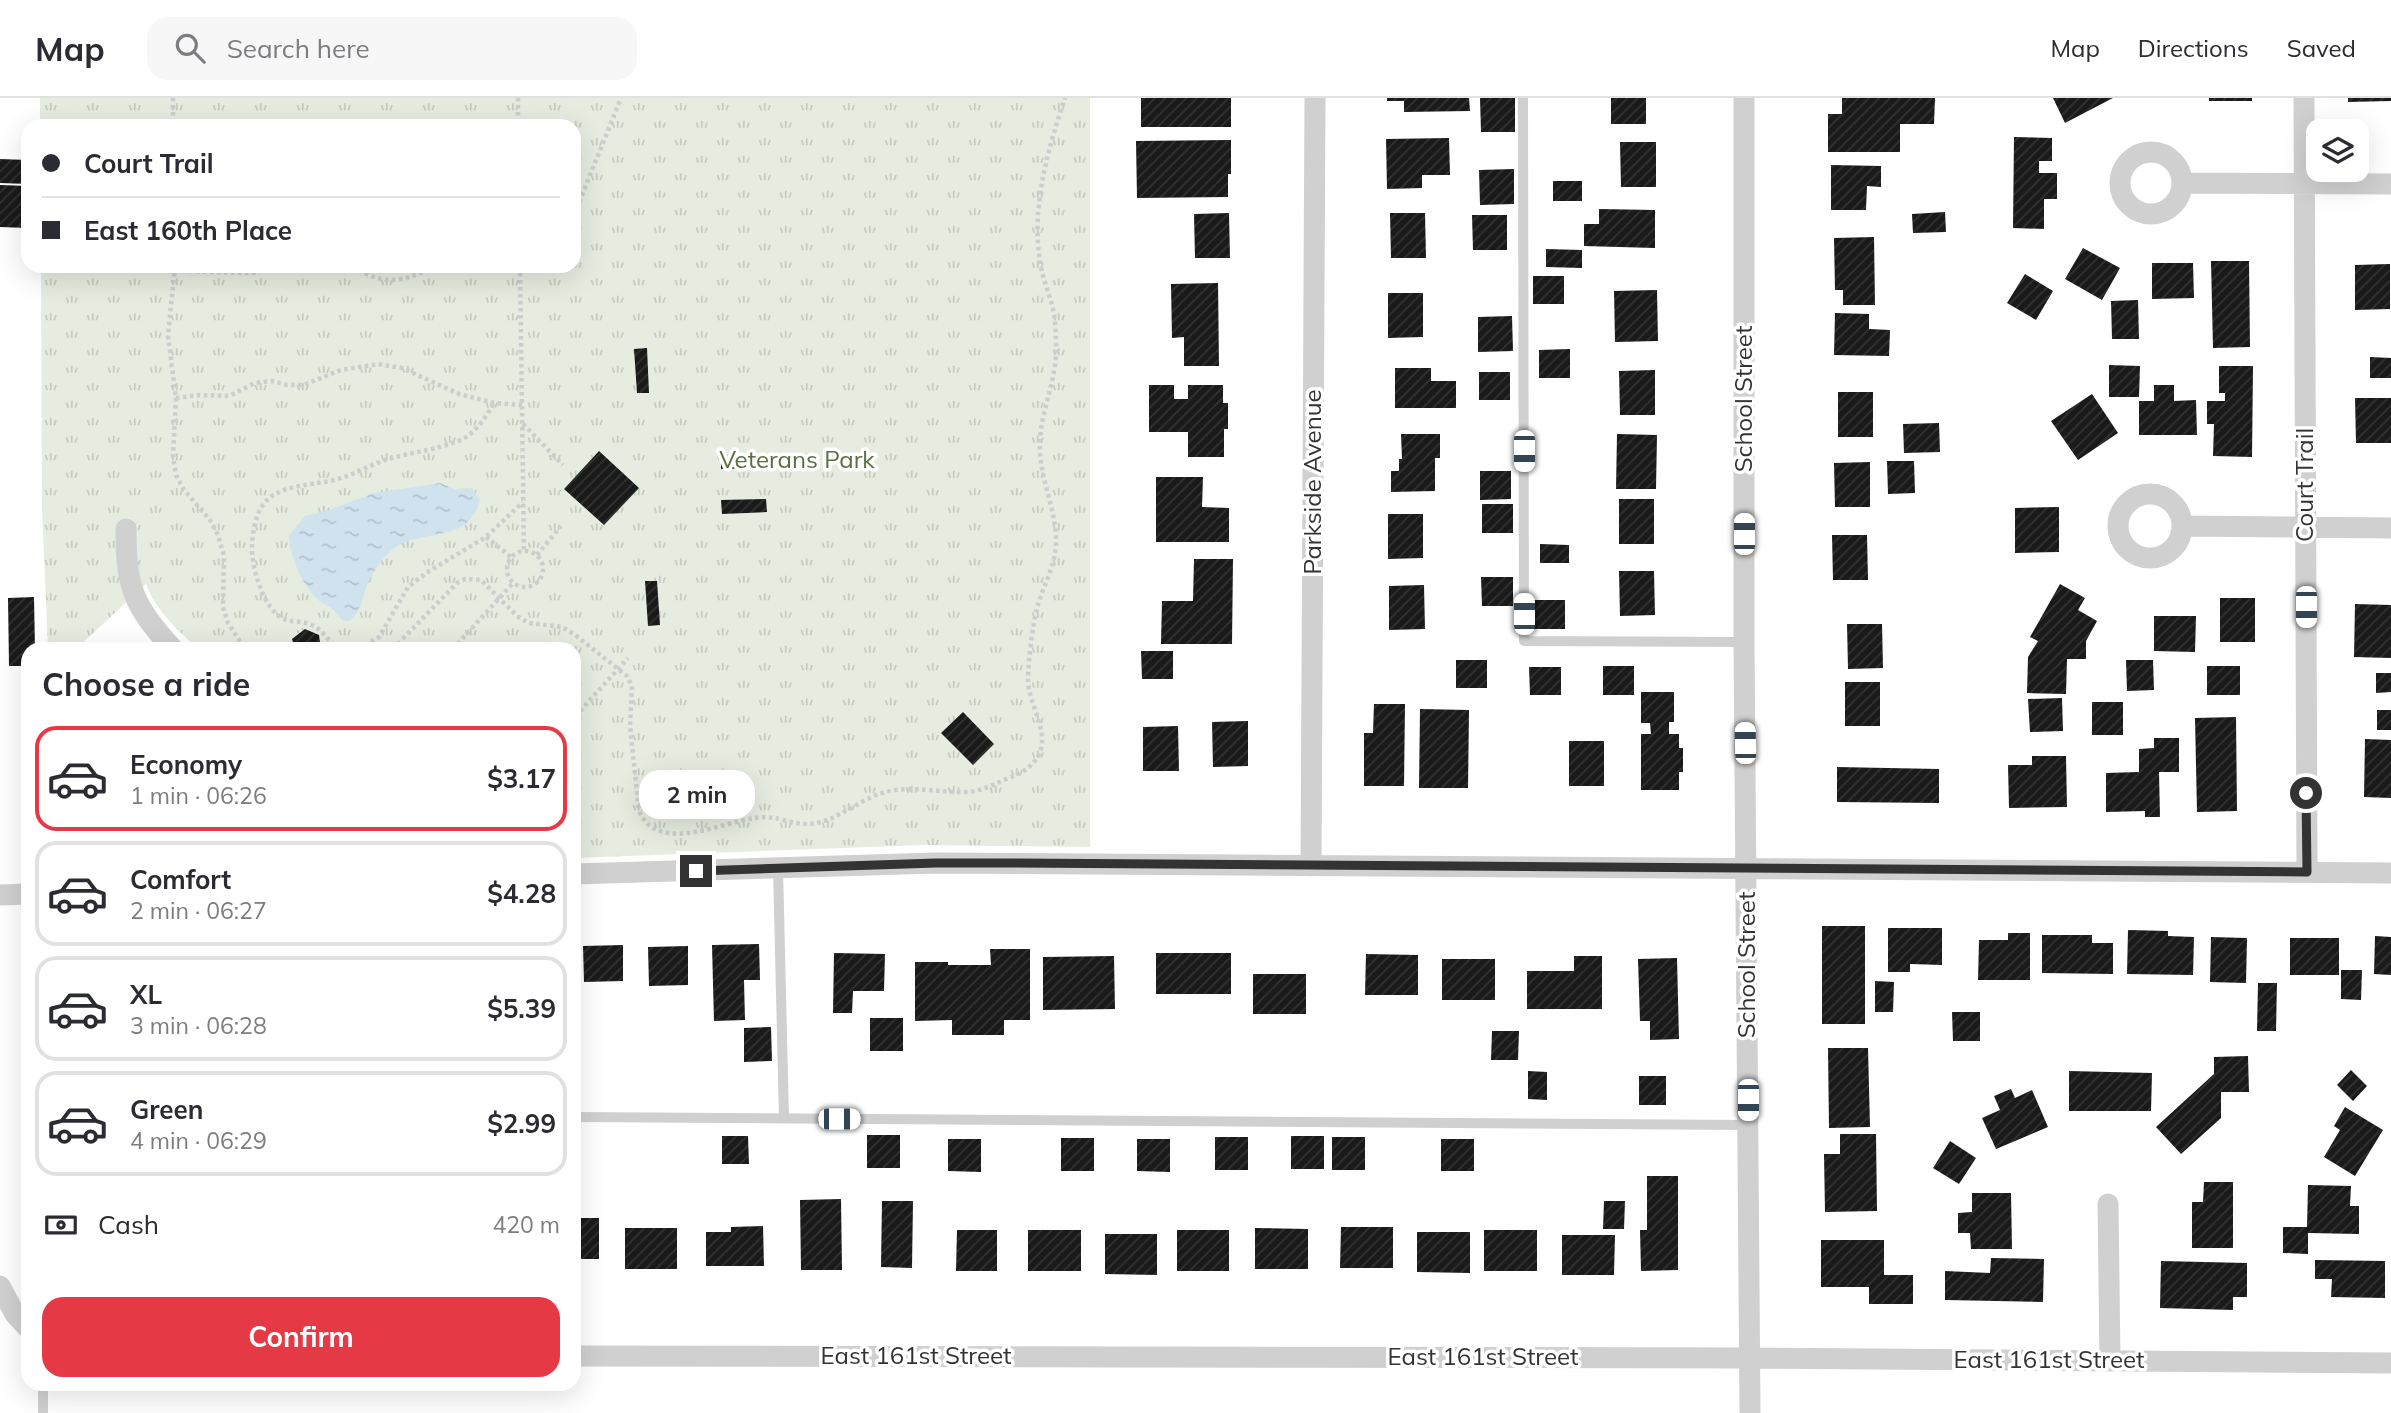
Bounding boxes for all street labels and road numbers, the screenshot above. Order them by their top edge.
street label: School Street [1728,326,1758,472]
street label: Parkside Avenue [1297,389,1327,575]
street label: Court Trail [2289,428,2319,542]
street label: School Street [1731,892,1761,1038]
street label: East 161st Street [821,1340,1011,1370]
street label: East 161st Street [1388,1341,1578,1371]
street label: East 161st Street [1954,1344,2144,1374]

